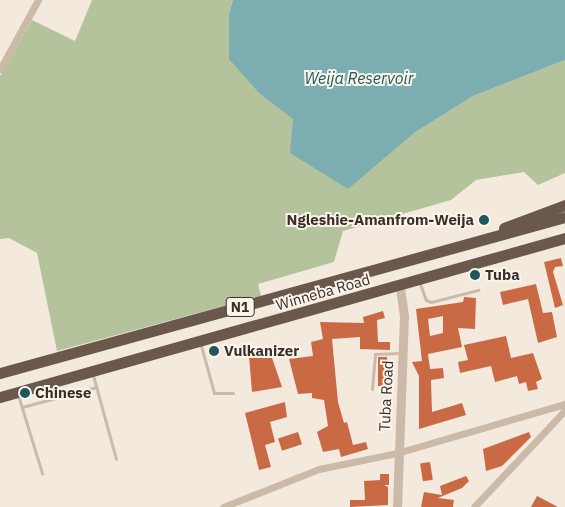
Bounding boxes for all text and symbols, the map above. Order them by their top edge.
water label: Weija Reservoir [305,68,413,88]
place label: Ngleshie-Amanfrom-Weija [287,211,474,229]
marker: Ngleshie-Amanfrom-Weija [478,214,490,226]
place label: Tuba [485,266,520,284]
marker: Tuba [469,269,481,281]
street label: Winneba Road [274,270,372,314]
road number: N1 [225,296,255,318]
place label: Vulkanizer [224,342,299,360]
marker: Vulkanizer [208,345,220,357]
street label: Tuba Road [375,360,397,432]
place label: Chinese [35,384,91,402]
marker: Chinese [19,387,31,399]

